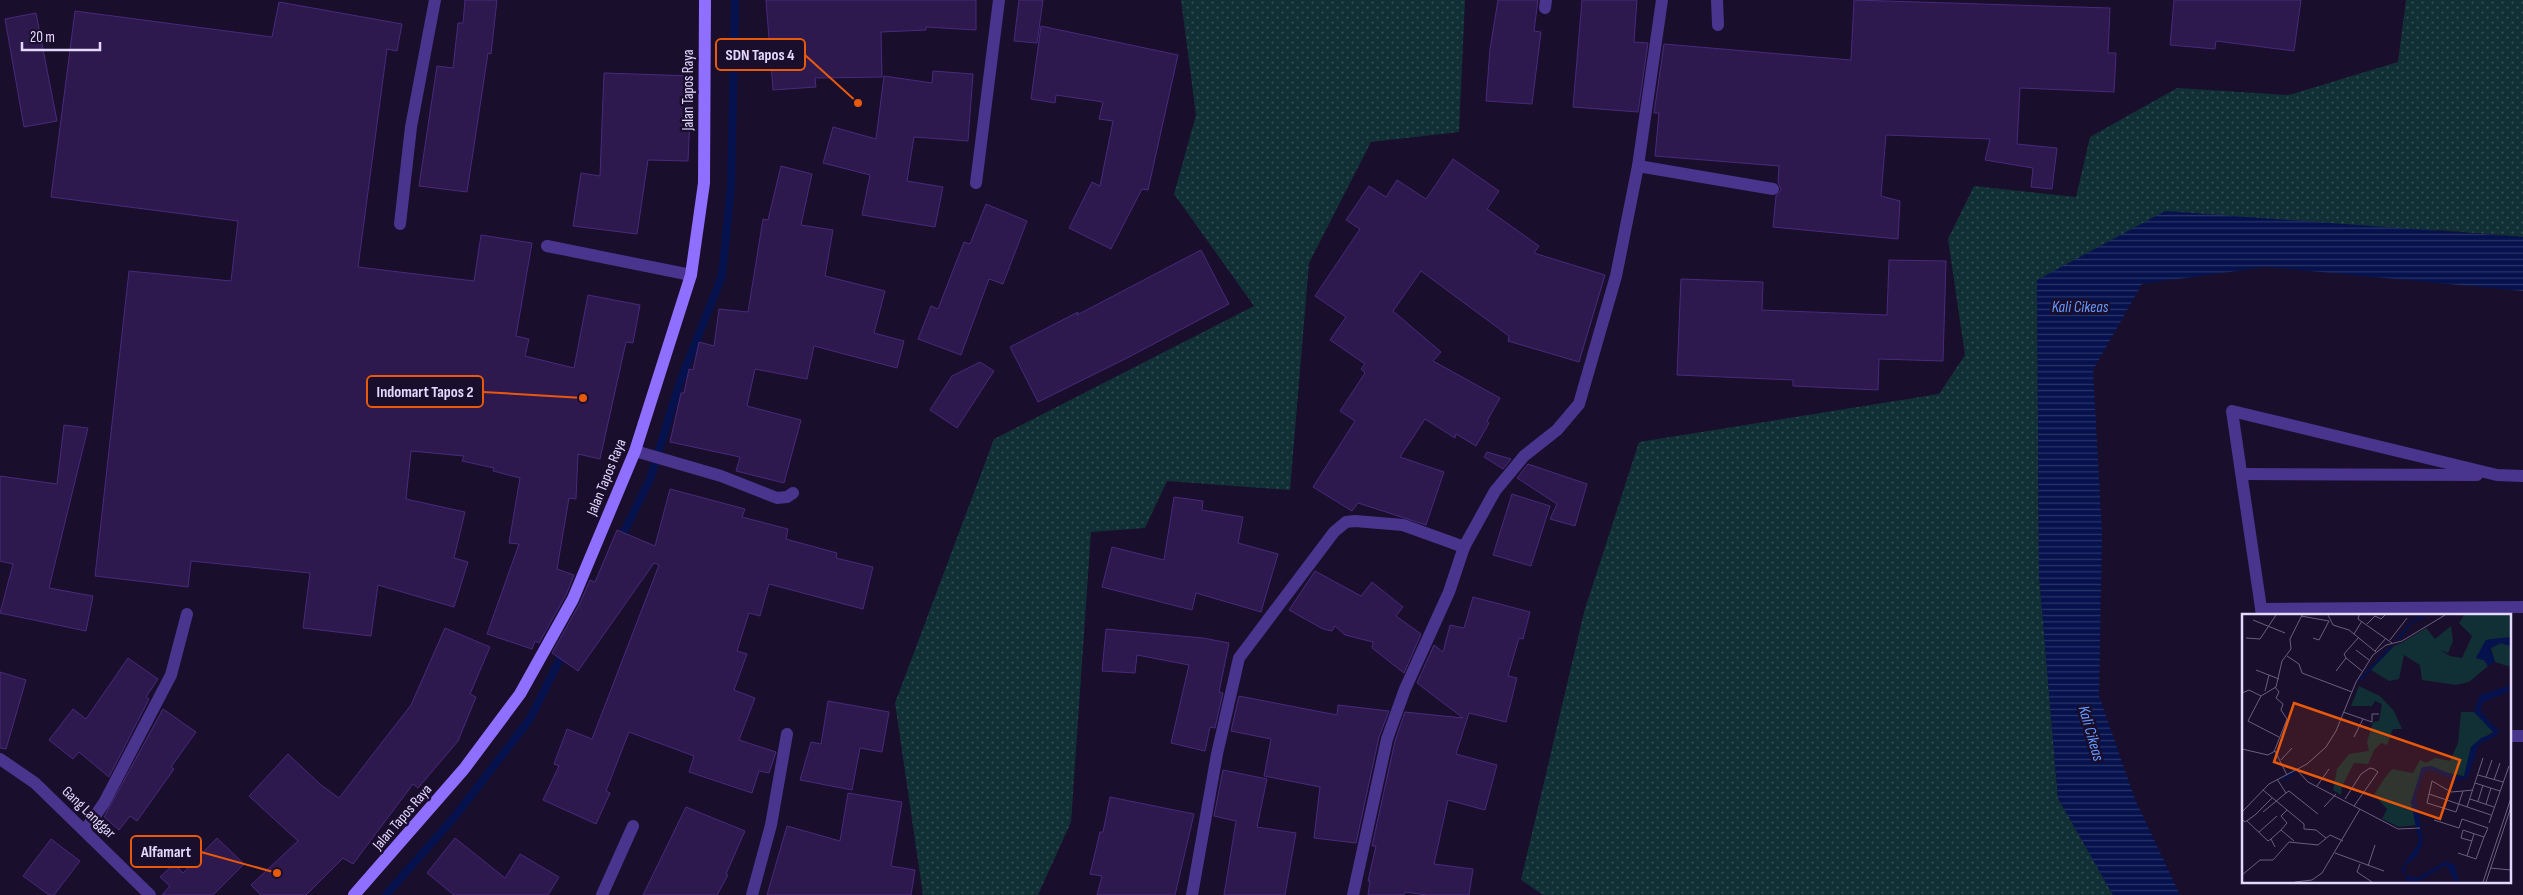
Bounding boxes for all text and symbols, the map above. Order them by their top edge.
scale bar [22,20,100,52]
text: 20 m [30,28,55,47]
callout: SDN Tapos 4 [716,39,805,70]
text: SDN Tapos 4 [725,46,795,65]
street label: Jalan Tapos Raya [679,49,698,132]
water label: Kali Cikeas [2052,298,2109,317]
callout: Indomart Tapos 2 [367,376,483,407]
text: Indomart Tapos 2 [377,383,473,402]
street label: Jalan Tapos Raya [582,436,631,519]
inset map [2242,614,2510,882]
water label: Kali Cikeas [2074,704,2108,764]
street label: Jalan Tapos Raya [368,780,436,855]
street label: Gang Langgar [58,782,120,843]
callout: Alfamart [131,836,201,867]
text: Alfamart [140,843,191,862]

